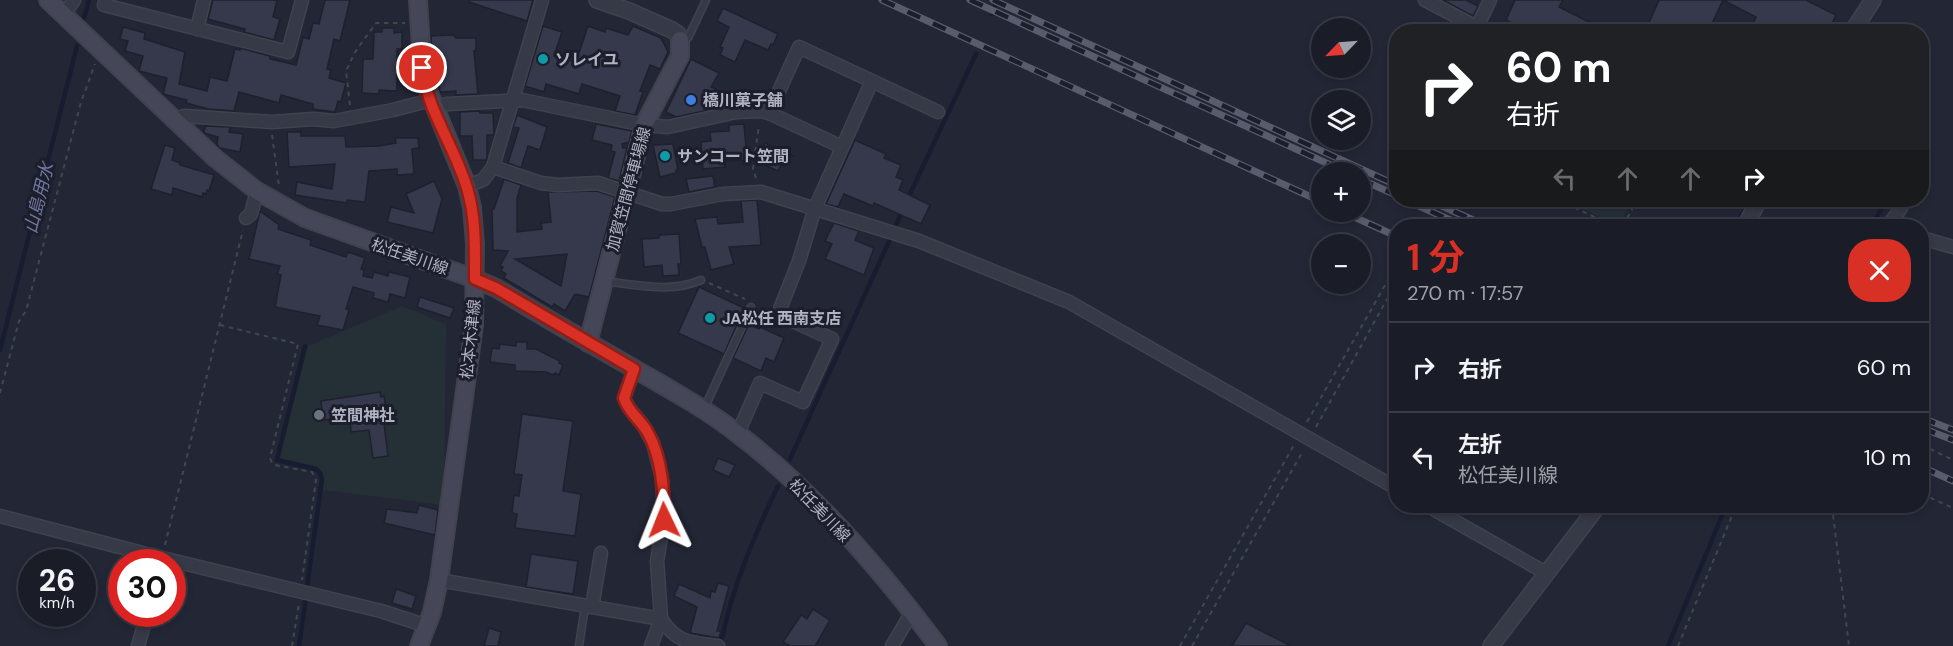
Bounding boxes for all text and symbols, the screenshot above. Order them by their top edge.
north arrow [1311,18,1371,78]
map controls [1311,18,1371,294]
text: 60 m [1506,40,1612,95]
pin [396,42,447,93]
icon: right [1407,48,1485,126]
place label: ソレイユ [555,49,619,70]
icon: arrive [405,51,438,84]
marker: ソレイユ [536,52,550,66]
place label: 橋川菓子舗 [703,90,783,111]
button: layers [1311,90,1371,150]
marker: 橋川菓子舗 [684,93,698,107]
text: 右折 [1506,97,1560,132]
street label: 加賀笠間停車場線 [602,125,655,254]
place label: サンコート笠間 [677,146,789,167]
marker: サンコート笠間 [658,149,672,163]
water label: 山島用水 [19,158,60,236]
button: + [1311,162,1371,222]
icon: left [1548,162,1581,195]
icon: ahead [1611,162,1644,195]
icon: ahead [1674,162,1707,195]
icon: right [1737,162,1770,195]
street label: 松任美川線 [369,234,451,279]
button: − [1311,234,1371,294]
text: 1 分 [1407,234,1465,281]
button: close [1848,239,1911,302]
text: 270 m · 17:57 [1407,280,1524,306]
street label: 松本木津線 [456,298,485,380]
place label: JA松任 西南支店 [722,308,841,329]
marker: JA松任 西南支店 [703,311,717,325]
icon: right [1407,351,1440,384]
text: 60 m [1857,353,1911,382]
text: 右折 [1458,355,1502,384]
place label: 笠間神社 [331,405,395,426]
marker: 笠間神社 [312,408,326,422]
text: 左折 [1458,430,1502,459]
icon: left [1407,441,1440,474]
text: 10 m [1864,443,1911,472]
text: 松任美川線 [1458,462,1558,488]
street label: 松任美川線 [784,474,855,546]
position arrow [632,488,696,552]
speed limit sign: 30 [108,549,186,627]
text: 26 [39,561,75,600]
text: km/h [39,593,75,613]

